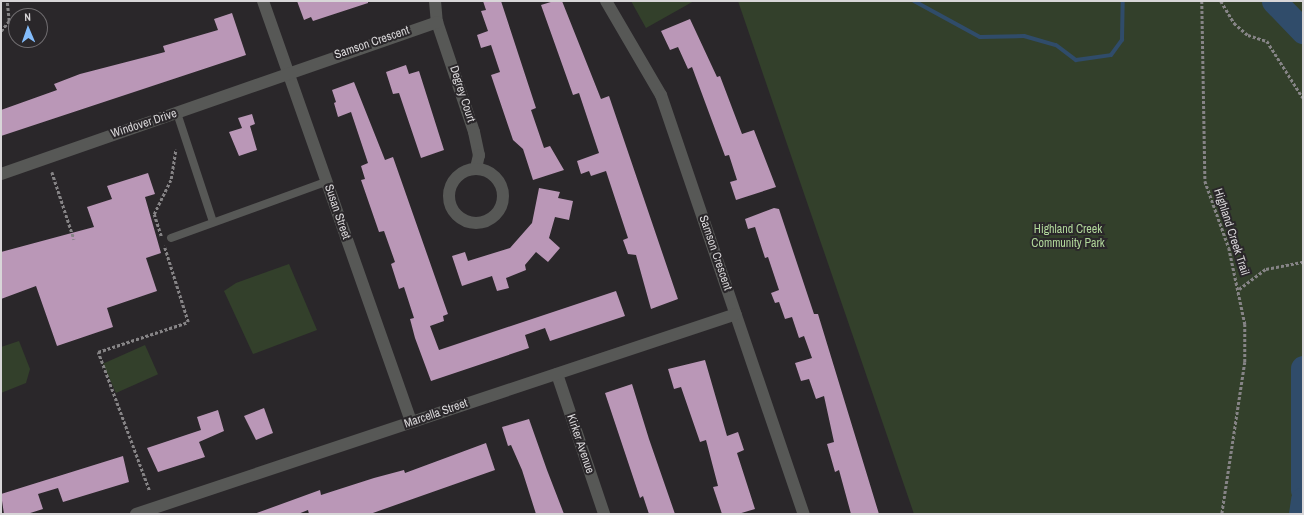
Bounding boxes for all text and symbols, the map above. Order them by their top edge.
north arrow [8,8,48,48]
text: N [24,10,31,24]
street label: Samson Crescent [333,23,411,63]
street label: Degrey Court [446,64,478,124]
street label: Windover Drive [109,107,179,141]
street label: Susan Street [321,183,353,241]
street label: Highland Creek Trail [1210,187,1252,277]
street label: Samson Crescent [695,214,735,292]
park label: Highland Creek Community Park [1031,223,1105,251]
street label: Marcella Street [402,396,470,432]
street label: Kirker Avenue [563,412,597,476]

